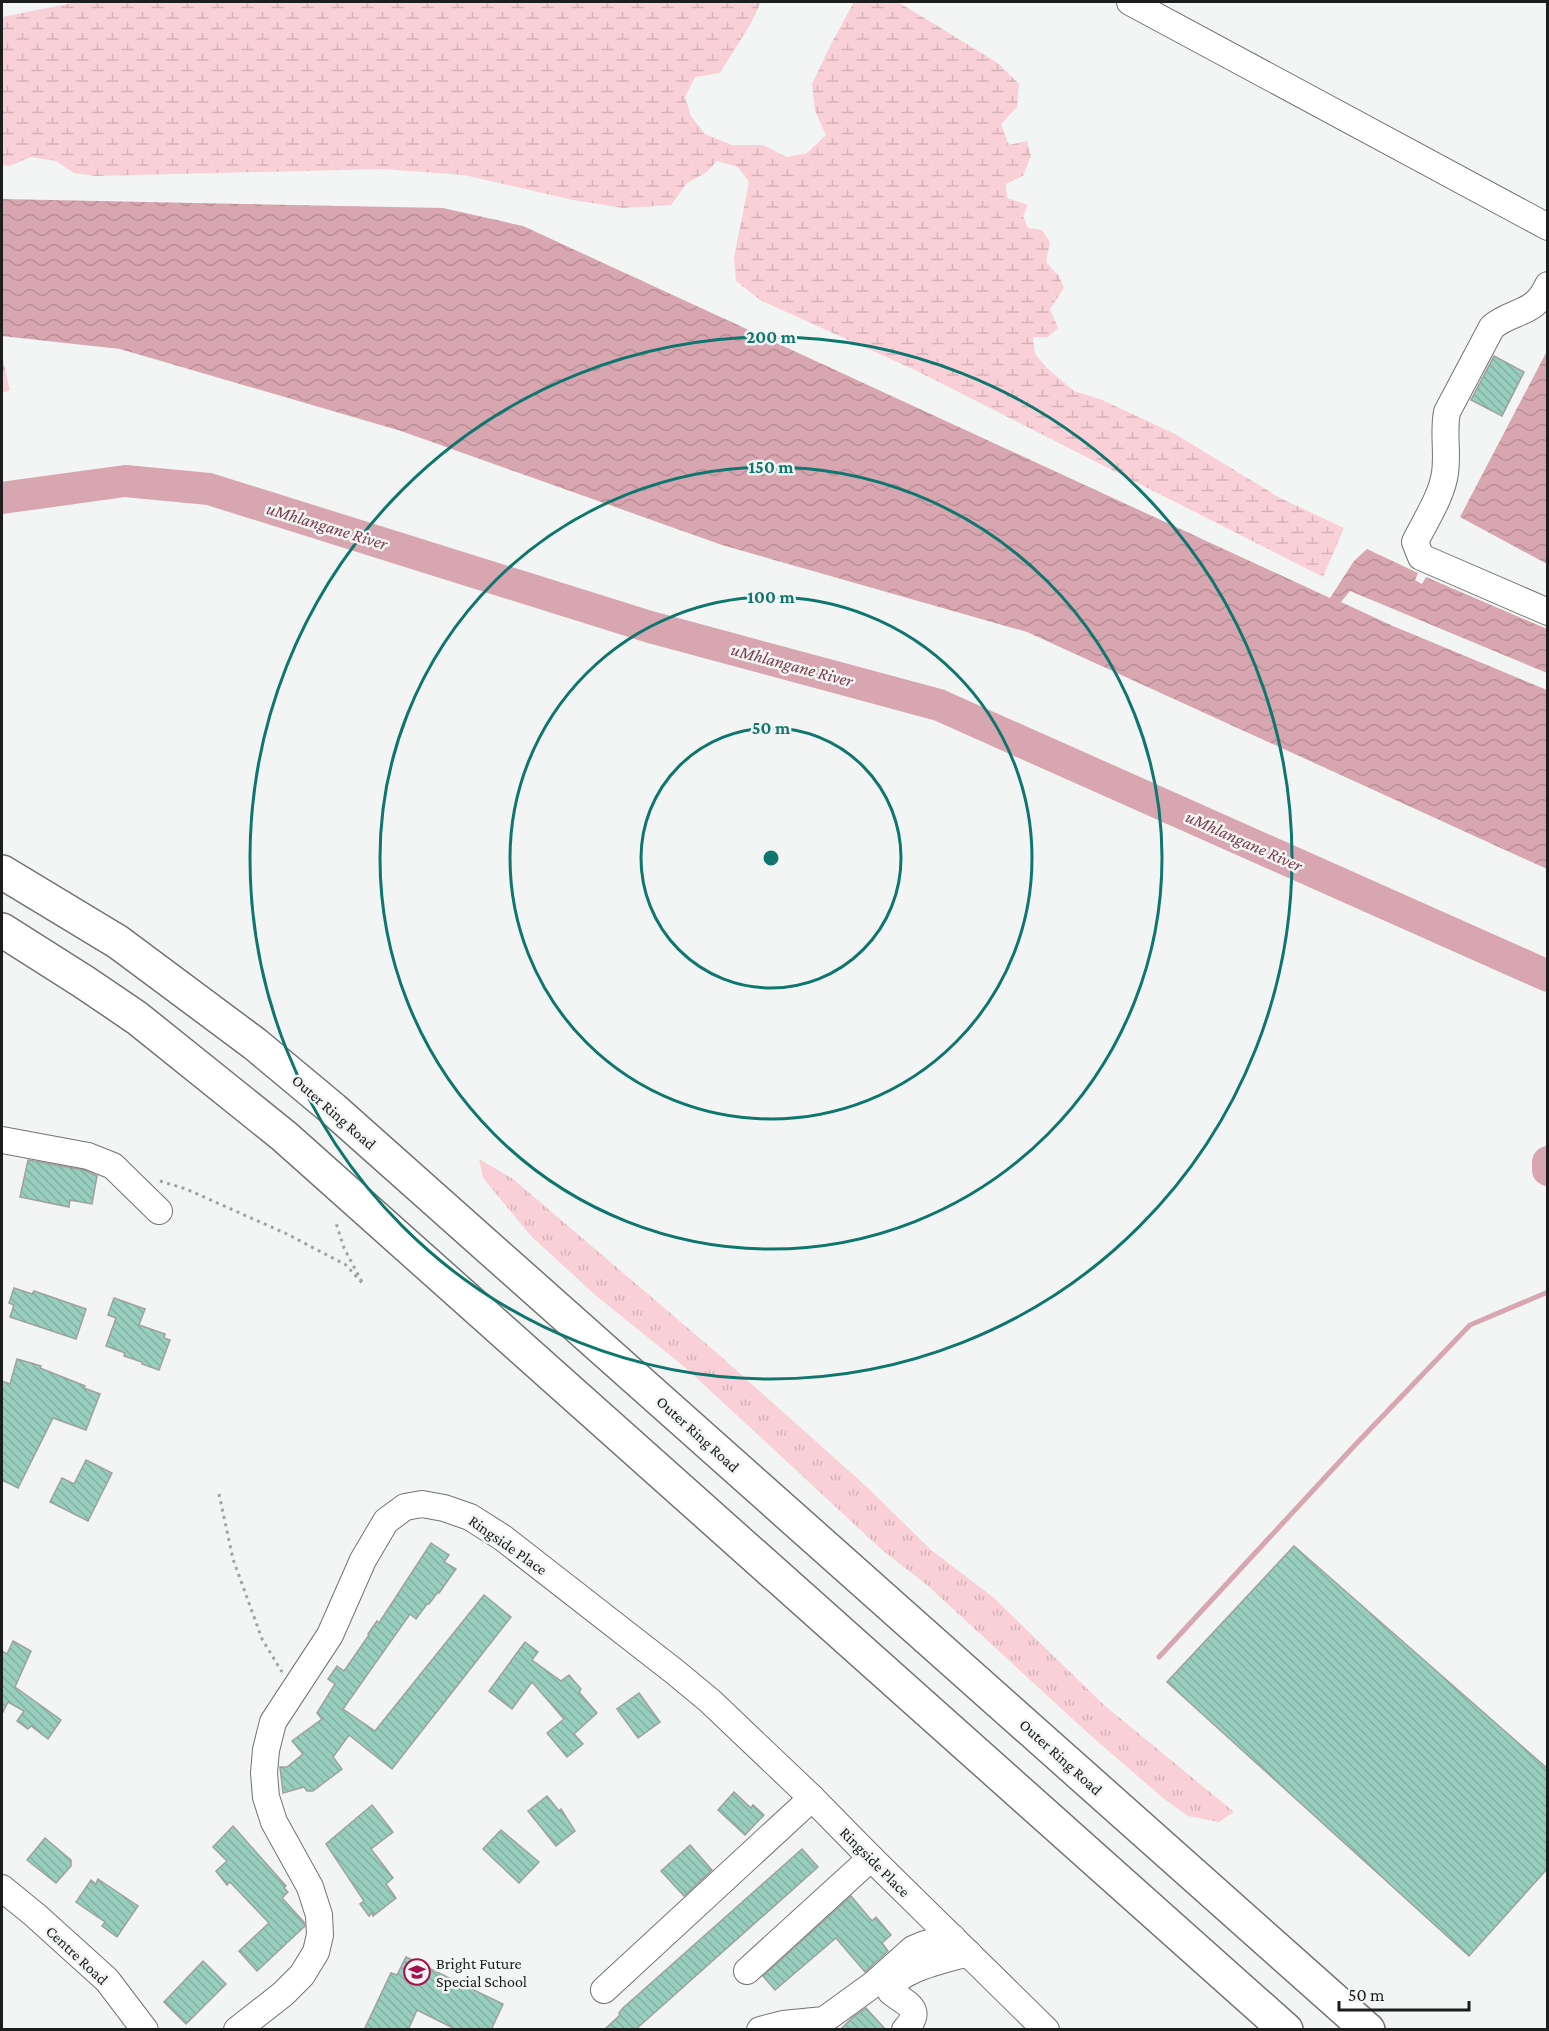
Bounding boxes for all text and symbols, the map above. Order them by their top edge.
text: 200 m [746,327,797,347]
text: 150 m [748,457,794,477]
water label: uMhlangane River [264,498,391,554]
text: 100 m [747,587,795,607]
water label: uMhlangane River [729,639,856,691]
text: 50 m [752,718,791,738]
water label: uMhlangane River [1183,806,1306,876]
centre of rings [761,848,781,868]
street label: Outer Ring Road [288,1071,380,1154]
street label: Outer Ring Road [653,1393,743,1477]
street label: Ringside Place [465,1512,550,1579]
street label: Outer Ring Road [1016,1716,1106,1800]
street label: Ringside Place [836,1824,913,1901]
street label: Centre Road [43,1922,112,1988]
place label: Bright Future Special School [436,1955,527,1991]
school or university icon: Bright Future Special School [402,1957,432,1987]
scale bar [1339,1974,1470,2012]
text: 50 m [1348,1985,1385,2005]

